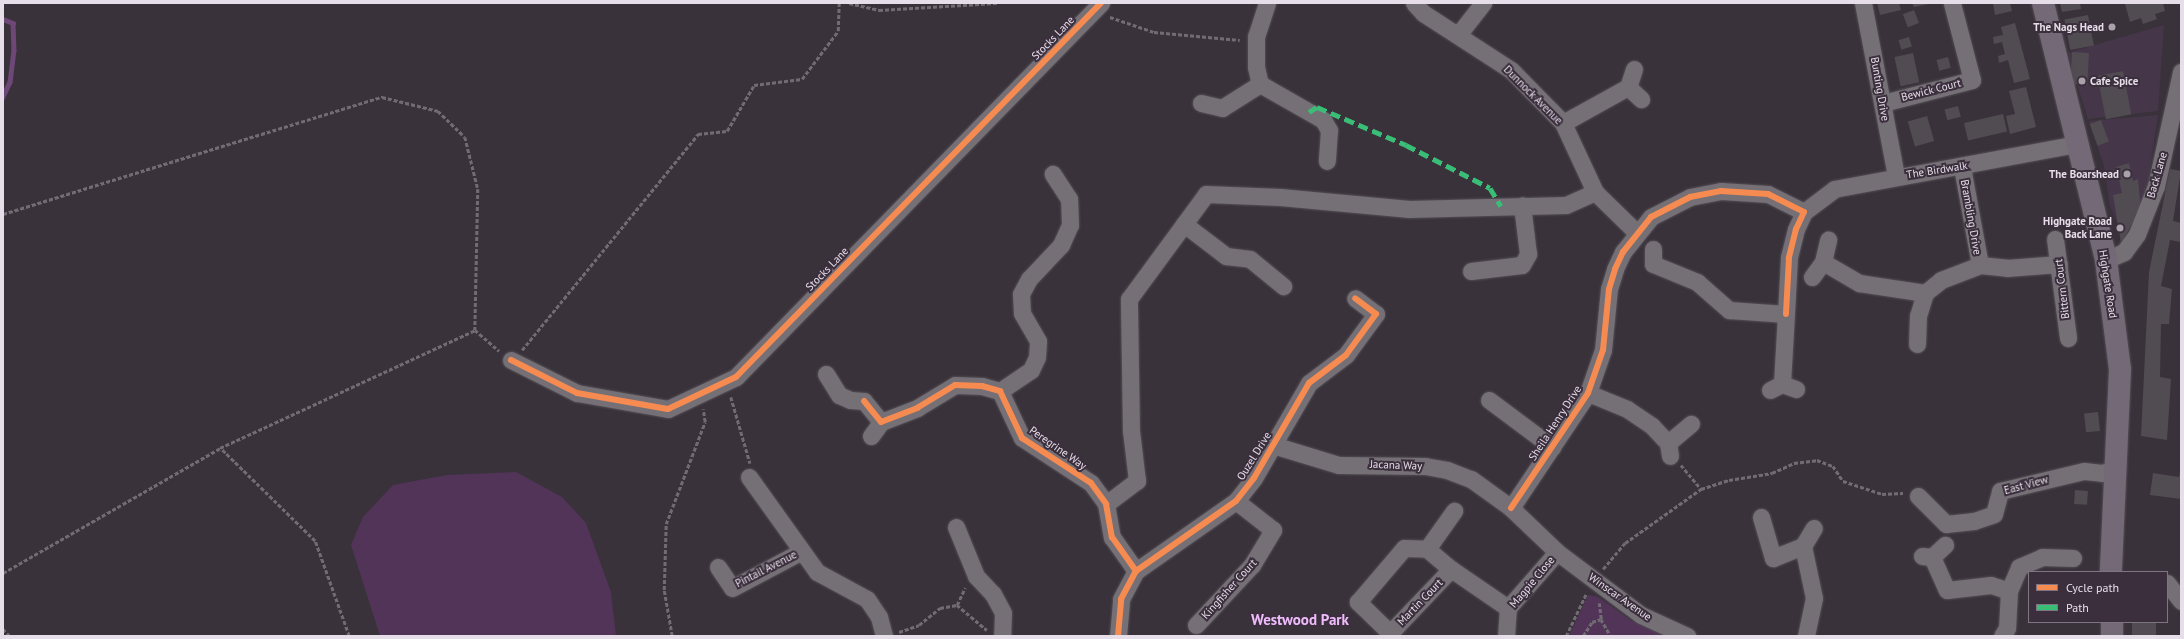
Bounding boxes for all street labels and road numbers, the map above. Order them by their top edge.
street label: Stocks Lane [1029,13,1077,63]
street label: Bunting Drive [1868,56,1892,122]
street label: Dunnock Avenue [1501,63,1565,127]
street label: Bewick Court [1900,76,1962,104]
street label: Back Lane [2144,150,2170,200]
street label: The Birdwalk [1905,159,1969,181]
street label: Brambling Drive [1958,178,1984,256]
street label: Stocks Lane [803,244,851,294]
street label: Highgate Road [2096,249,2120,319]
street label: Bittern Court [2052,258,2072,320]
street label: Sheila Henry Drive [1526,383,1584,463]
street label: Peregrine Way [1027,423,1089,473]
street label: Ouzel Drive [1234,429,1274,483]
street label: Jacana Way [1369,457,1423,473]
street label: East View [2002,473,2050,497]
street label: Pintail Avenue [733,548,799,590]
street label: Magpie Close [1507,554,1557,610]
street label: Kingfisher Court [1199,556,1259,622]
street label: Winscar Avenue [1586,570,1654,624]
street label: Martin Court [1395,576,1445,628]

